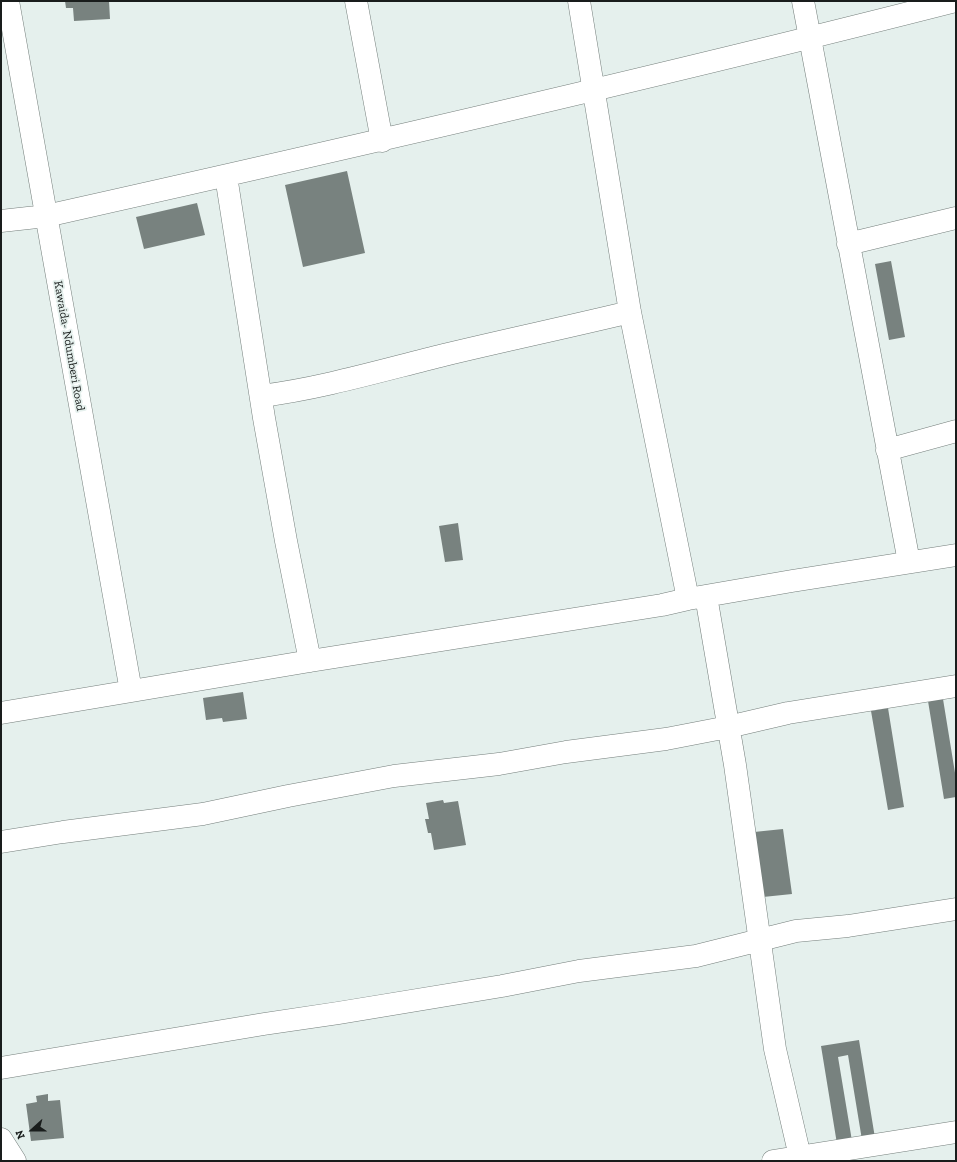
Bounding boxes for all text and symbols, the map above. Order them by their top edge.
street label: Kawaida- Ndumberi Road [50,280,88,412]
north arrow [12,1110,52,1150]
text: N [13,1128,28,1141]

